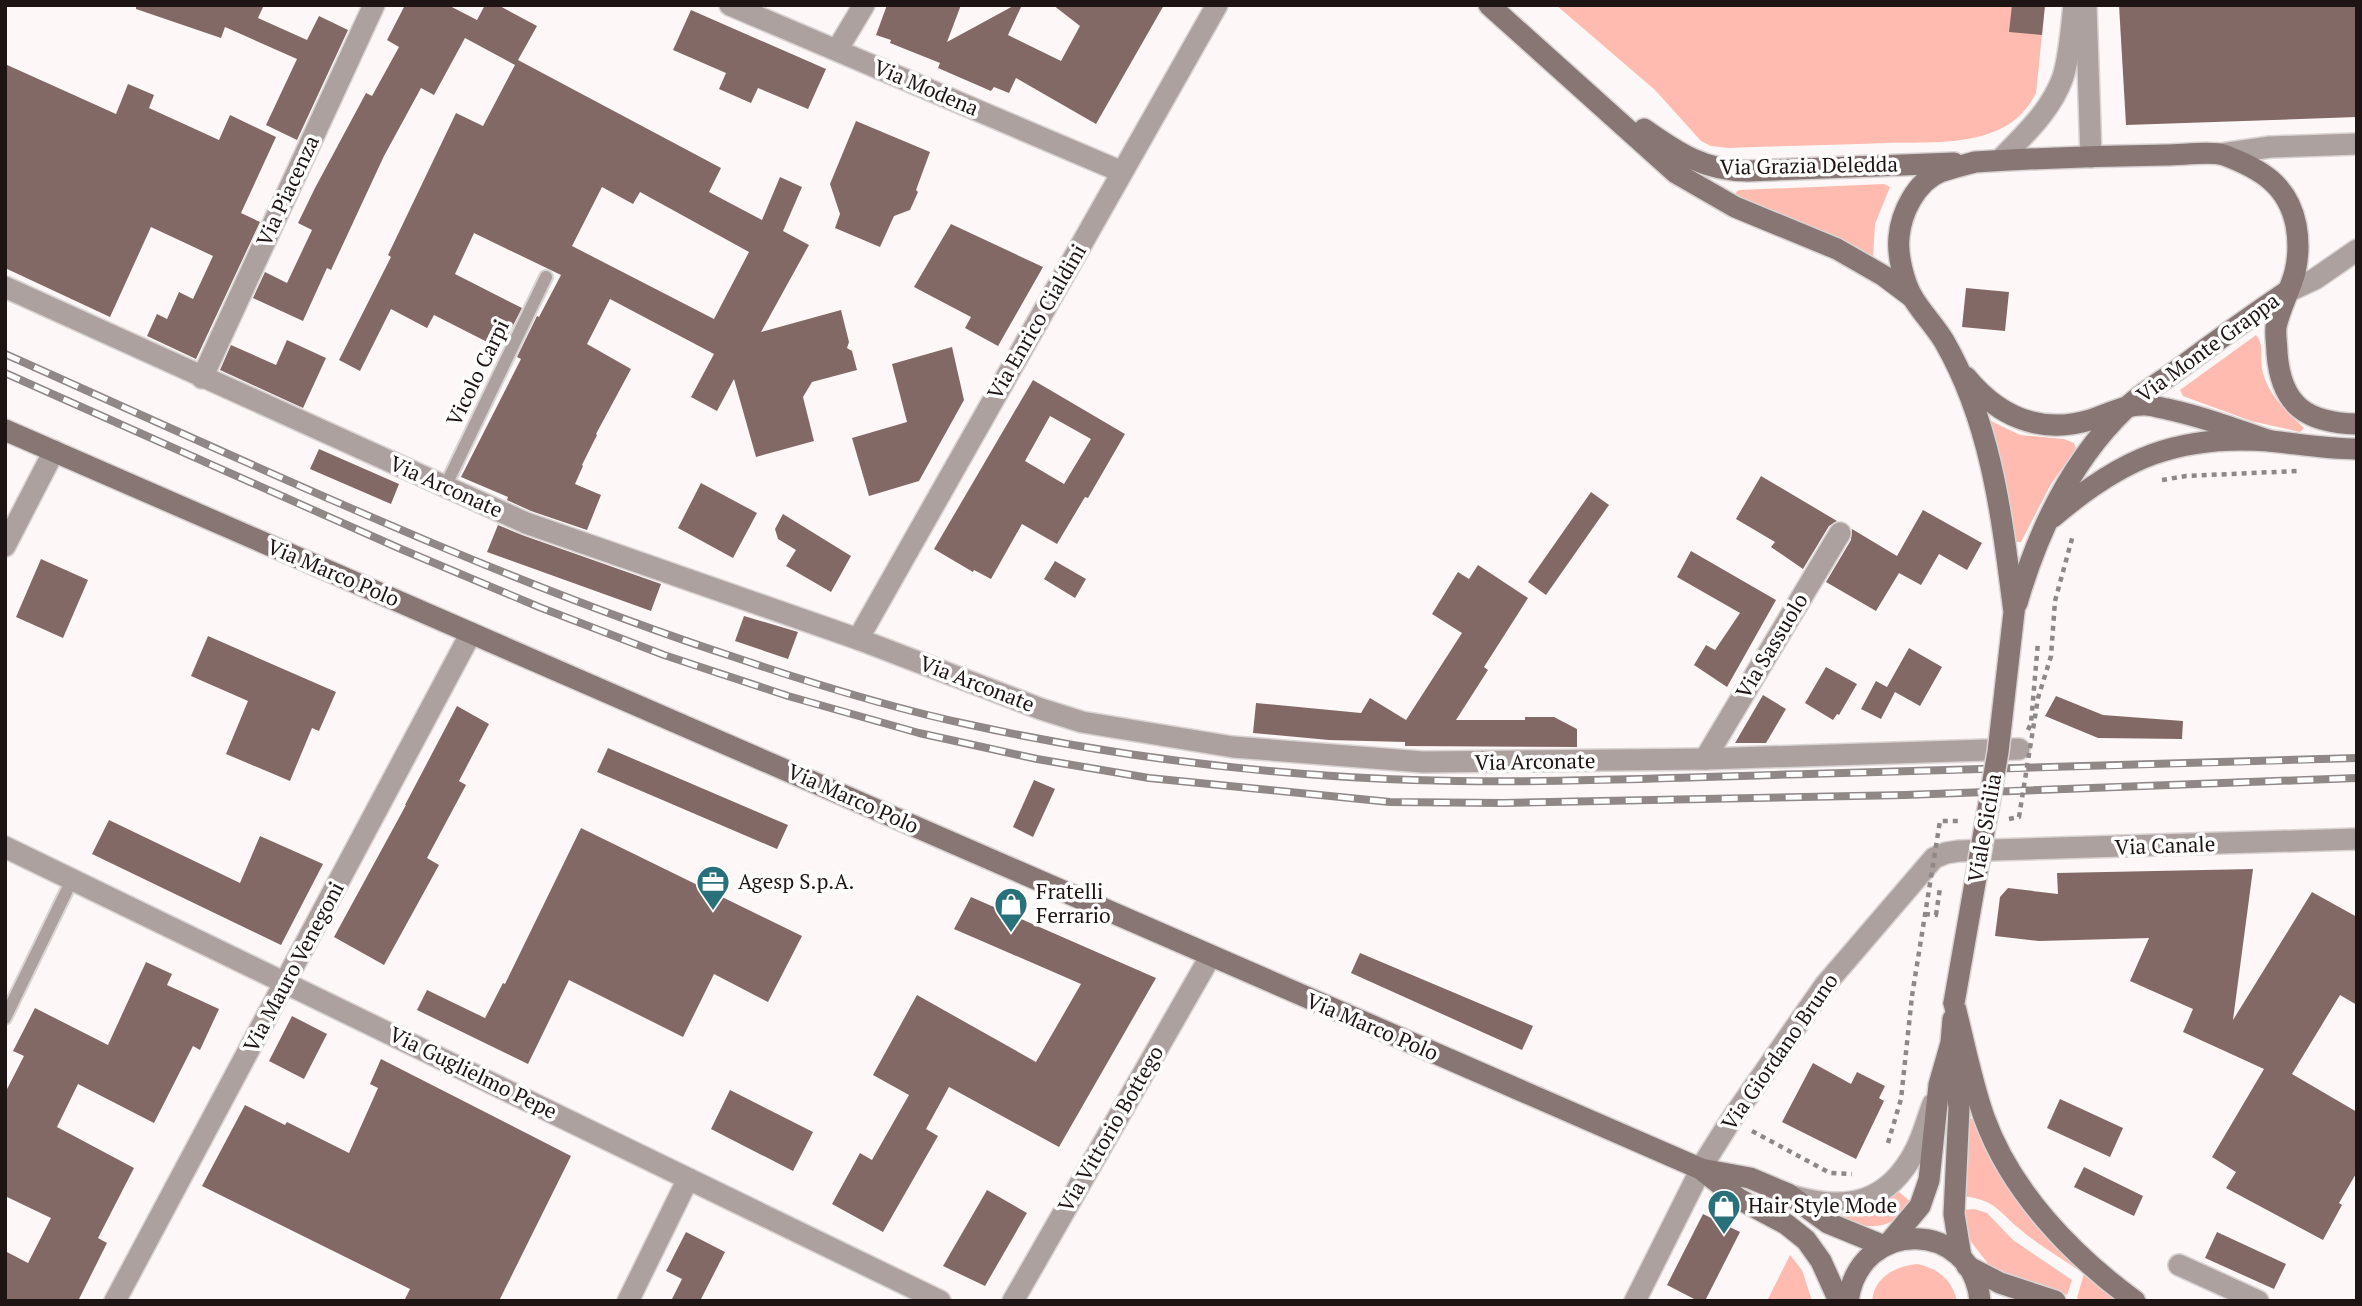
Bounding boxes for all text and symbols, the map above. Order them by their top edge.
street label: Via Modena [870,52,984,122]
street label: Via Piacenza [249,130,325,250]
street label: Via Grazia Deledda [1720,149,1899,181]
street label: Via Enrico Cialdini [980,239,1092,404]
street label: Via Monte Grappa [2131,286,2285,408]
street label: Vicolo Carpi [439,315,515,430]
street label: Via Arconate [386,449,507,523]
street label: Via Marco Polo [263,532,404,612]
street label: Via Sassuolo [1729,588,1814,703]
street label: Via Arconate [916,648,1039,718]
street label: Via Arconate [1474,746,1596,776]
street label: Via Marco Polo [783,757,923,840]
street label: Viale Sicilia [1961,771,2007,885]
street label: Via Canale [2114,829,2216,861]
office icon: Agesp S.p.A. [694,863,732,912]
place label: Agesp S.p.A. [738,867,854,895]
street label: Via Mauro Venegoni [236,877,350,1057]
place label: Fratelli Ferrario [1036,877,1111,929]
shop icon: Fratelli Ferrario [992,885,1030,934]
street label: Via Giordano Bruno [1715,967,1844,1135]
street label: Via Marco Polo [1302,986,1443,1066]
street label: Via Guglielmo Pepe [385,1019,562,1125]
street label: Via Vittorio Bottego [1051,1040,1169,1217]
shop icon: Hair Style Mode [1705,1187,1743,1236]
place label: Hair Style Mode [1748,1191,1897,1219]

